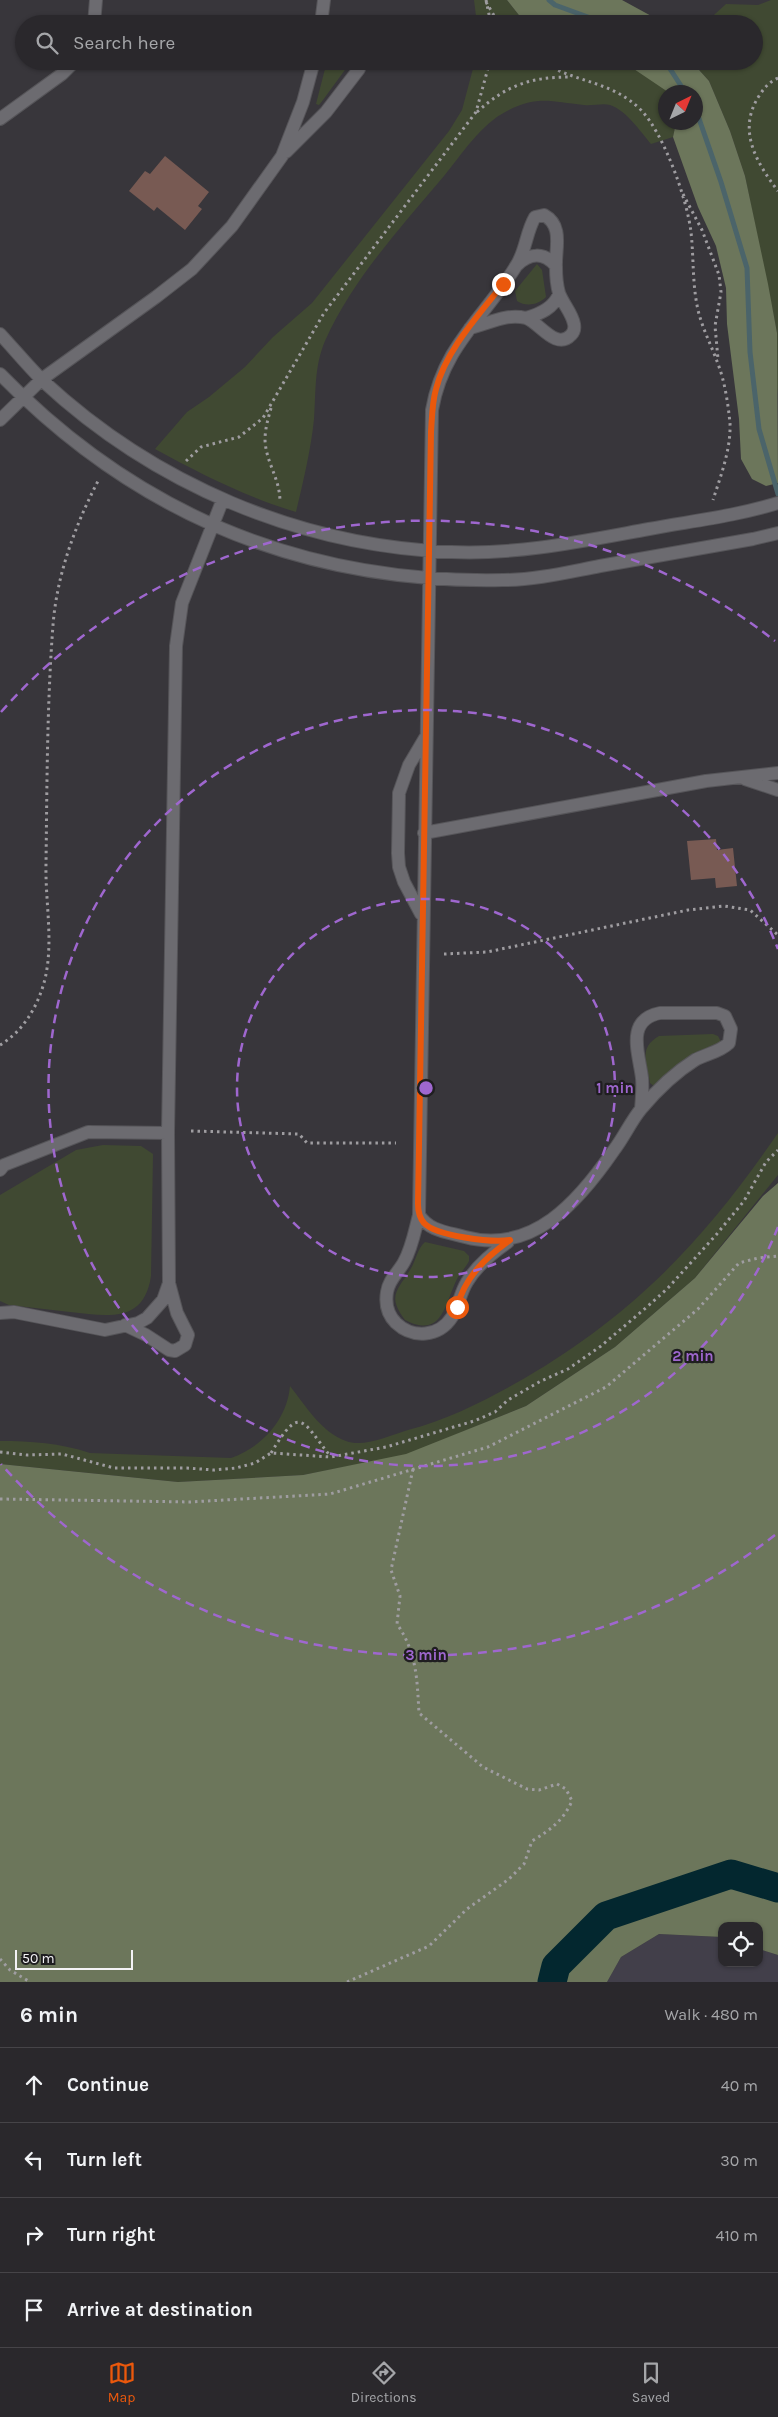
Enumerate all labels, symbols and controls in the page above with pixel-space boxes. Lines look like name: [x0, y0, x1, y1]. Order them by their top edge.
search box: [15, 15, 763, 70]
icon: search: [33, 29, 61, 57]
text: Search here: [73, 32, 175, 54]
north arrow: [658, 85, 703, 130]
route end: [492, 273, 515, 296]
centre of rings: [417, 1079, 435, 1097]
text: 1 min: [596, 1079, 634, 1097]
route start: [446, 1296, 469, 1319]
text: 2 min: [672, 1347, 714, 1365]
text: 3 min: [405, 1646, 447, 1664]
map controls: [718, 1922, 763, 1967]
button: locate: [718, 1922, 763, 1967]
scale bar: [15, 1947, 132, 1970]
text: 50 m: [22, 1950, 55, 1967]
text: 6 min: [20, 2003, 78, 2027]
text: Walk · 480 m: [664, 2005, 758, 2024]
icon: ahead: [20, 2071, 48, 2099]
text: Continue: [67, 2074, 149, 2096]
text: 40 m: [721, 2076, 758, 2095]
icon: left: [20, 2146, 48, 2174]
text: Turn left: [67, 2149, 142, 2171]
text: 30 m: [720, 2151, 758, 2170]
icon: right: [20, 2221, 48, 2249]
text: Turn right: [67, 2224, 156, 2246]
text: 410 m: [716, 2226, 758, 2245]
icon: arrive: [20, 2296, 48, 2324]
text: Arrive at destination: [67, 2299, 253, 2321]
tab: Map: [108, 2359, 136, 2406]
tab: Directions: [351, 2359, 417, 2406]
tab: Saved: [632, 2359, 670, 2406]

